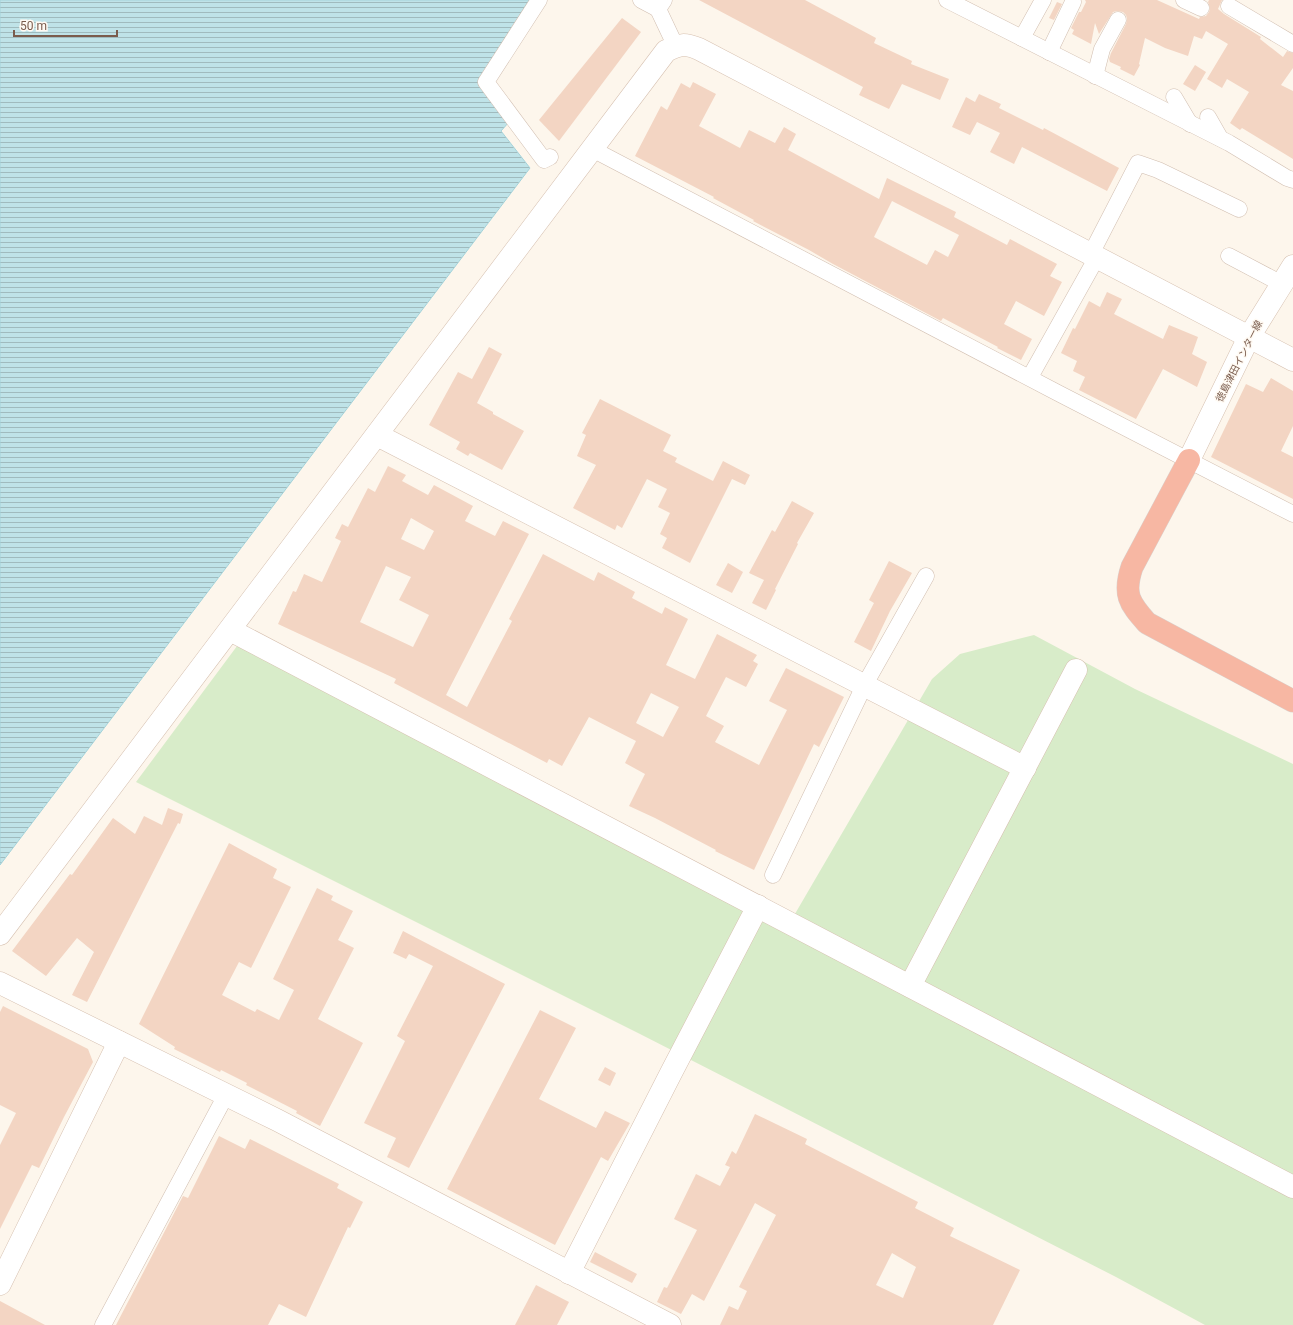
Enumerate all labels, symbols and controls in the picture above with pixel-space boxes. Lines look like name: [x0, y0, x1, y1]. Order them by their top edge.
scale bar: [14, 12, 117, 38]
text: 50 m: [20, 19, 47, 33]
street label: 徳島津田インター線: [1214, 318, 1264, 404]

